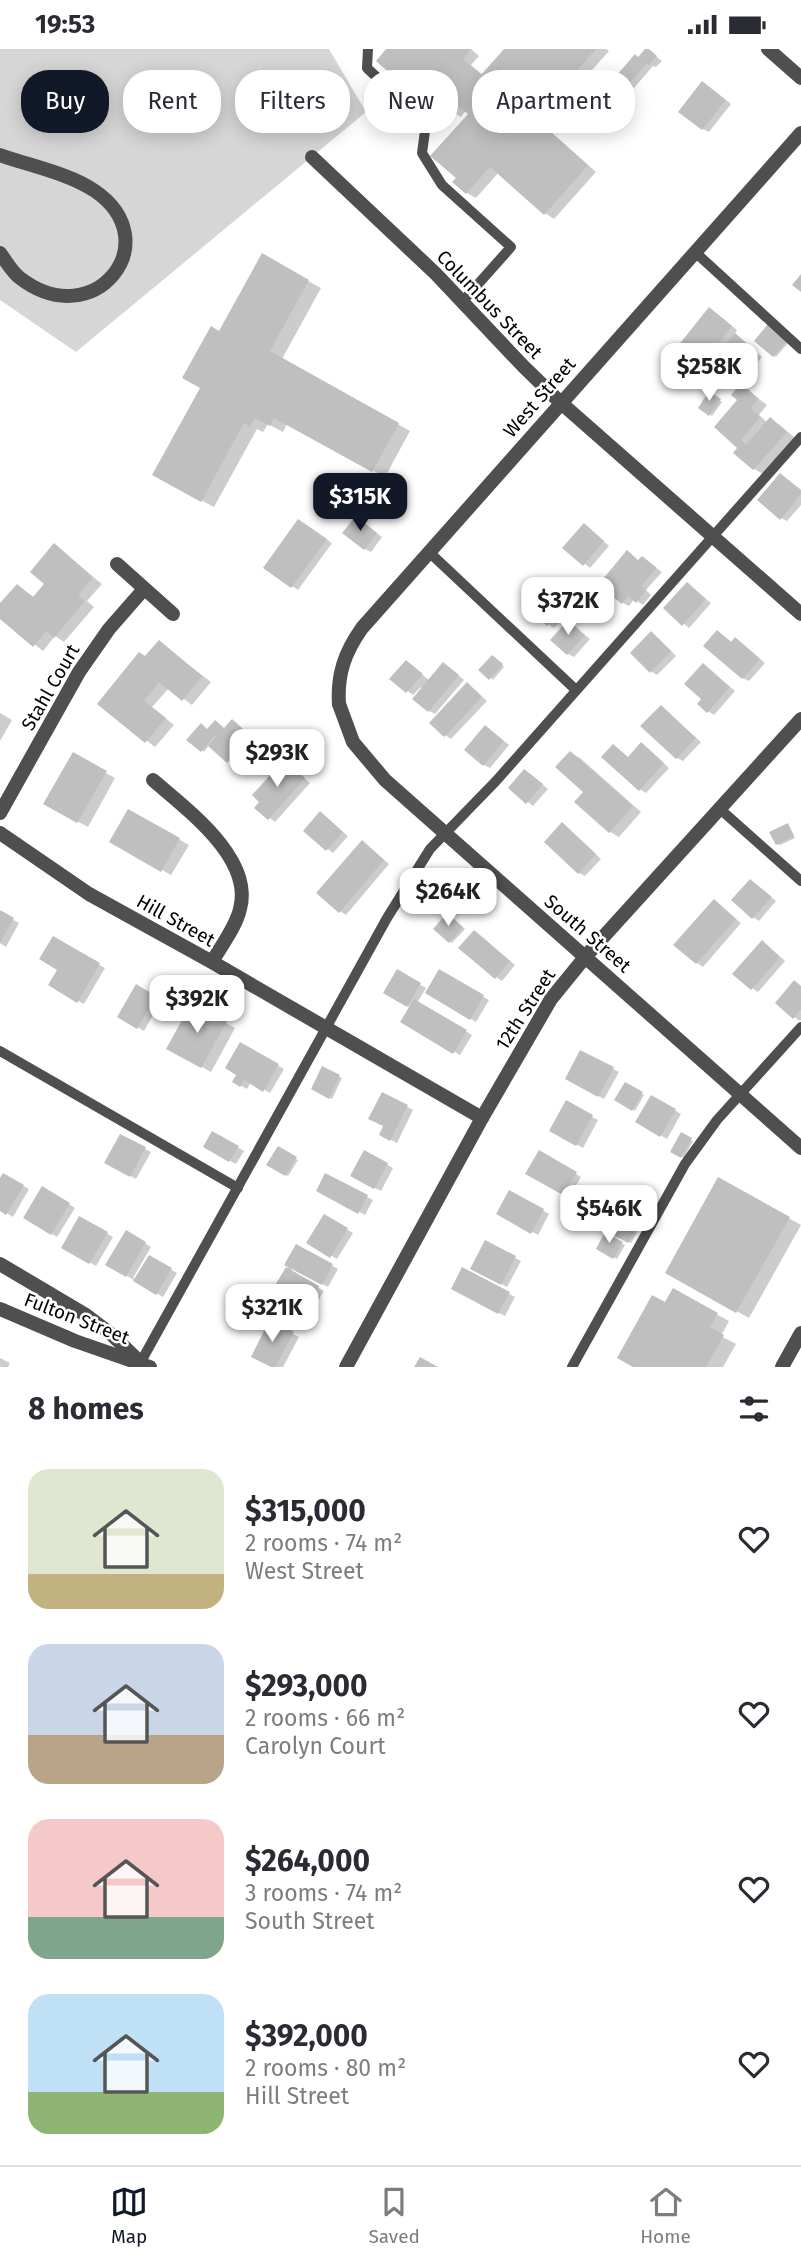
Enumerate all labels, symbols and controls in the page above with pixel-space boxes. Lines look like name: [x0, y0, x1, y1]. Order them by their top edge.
text: 19:53: [35, 9, 95, 40]
chip: Buy: [21, 70, 109, 133]
chip: Rent: [123, 70, 221, 133]
chip: Filters: [235, 70, 350, 133]
chip: New: [364, 70, 458, 133]
chip: Apartment: [472, 70, 635, 133]
street label: Columbus Street: [432, 245, 547, 364]
pin: $258K: [660, 343, 758, 403]
text: $258K: [677, 352, 741, 380]
street label: West Street: [498, 353, 580, 442]
pin: $315K: [311, 473, 409, 533]
text: $315K: [329, 482, 391, 510]
pin: $372K: [519, 577, 617, 637]
text: $372K: [537, 586, 599, 614]
street label: Stahl Court: [17, 640, 84, 734]
pin: $293K: [228, 729, 326, 789]
text: $293K: [246, 738, 309, 766]
pin: $264K: [399, 869, 497, 928]
text: $264K: [416, 877, 480, 905]
street label: Hill Street: [133, 890, 219, 951]
street label: South Street: [540, 890, 636, 977]
street label: 12th Street: [491, 964, 560, 1054]
pin: $392K: [148, 975, 246, 1035]
text: $392K: [165, 984, 229, 1012]
pin: $546K: [560, 1185, 658, 1245]
text: $546K: [576, 1194, 642, 1222]
pin: $321K: [223, 1285, 321, 1344]
street label: Fulton Street: [21, 1288, 133, 1349]
text: $321K: [242, 1293, 302, 1321]
icon: filters: [735, 1390, 773, 1428]
text: 8 homes: [28, 1391, 144, 1427]
text: $315,000: [245, 1493, 366, 1529]
icon: home: [84, 1497, 168, 1581]
icon: heart: [735, 1520, 773, 1558]
text: 2 rooms · 74 m²: [245, 1529, 402, 1557]
text: West Street: [245, 1557, 364, 1585]
text: $293,000: [245, 1668, 368, 1704]
icon: home: [84, 1672, 168, 1756]
icon: heart: [735, 1695, 773, 1733]
text: 2 rooms · 66 m²: [245, 1704, 405, 1732]
text: Carolyn Court: [245, 1732, 386, 1760]
text: $264,000: [245, 1843, 370, 1879]
icon: home: [84, 1847, 168, 1931]
icon: heart: [735, 1870, 773, 1908]
text: 3 rooms · 74 m²: [245, 1879, 402, 1907]
text: South Street: [245, 1907, 375, 1935]
text: $392,000: [245, 2018, 368, 2054]
icon: home: [84, 2022, 168, 2106]
icon: heart: [735, 2045, 773, 2083]
text: 2 rooms · 80 m²: [245, 2054, 406, 2082]
text: Hill Street: [245, 2082, 349, 2110]
tab: Map: [110, 2183, 148, 2248]
tab: Saved: [368, 2183, 420, 2248]
tab: Home: [640, 2183, 691, 2248]

